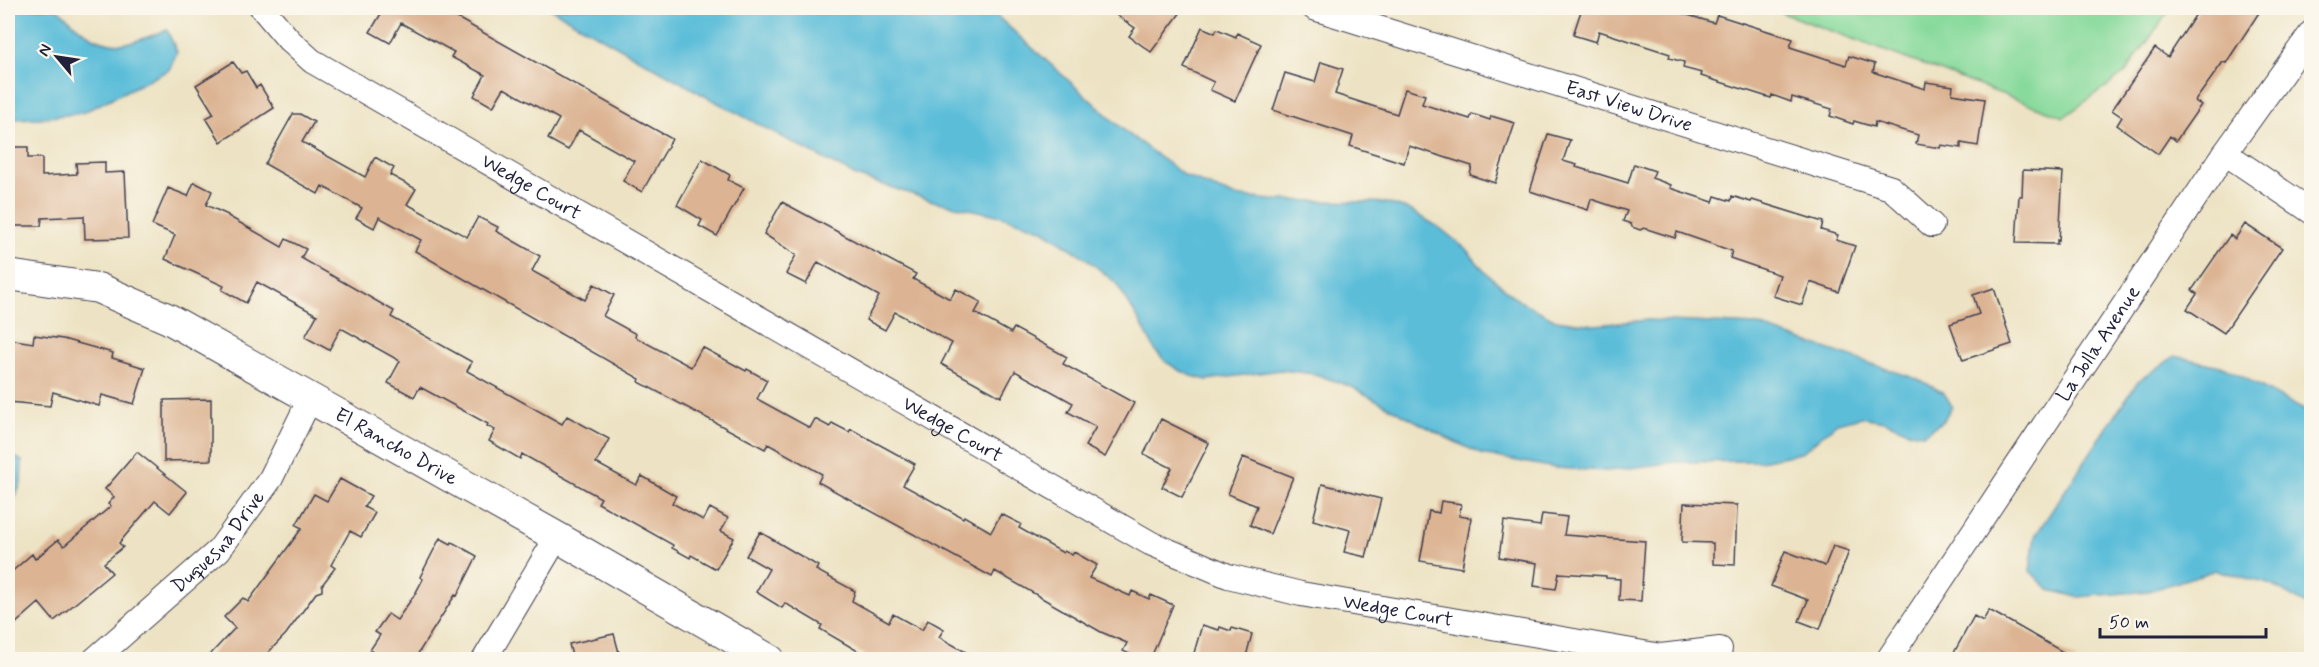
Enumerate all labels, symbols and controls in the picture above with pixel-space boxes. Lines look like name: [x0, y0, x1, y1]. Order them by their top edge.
north arrow: [27, 27, 87, 87]
text: N: [33, 41, 57, 60]
street label: East View Drive: [1562, 74, 1696, 139]
street label: Wedge Court: [476, 148, 586, 227]
street label: La Jolla Avenue: [2050, 280, 2147, 407]
street label: Wedge Court: [898, 390, 1008, 469]
street label: El Rancho Drive: [330, 401, 462, 492]
street label: Duquesna Drive: [166, 485, 271, 599]
street label: Wedge Court: [1341, 588, 1455, 633]
scale bar: [2100, 601, 2266, 639]
text: 50 m: [2109, 611, 2149, 635]

